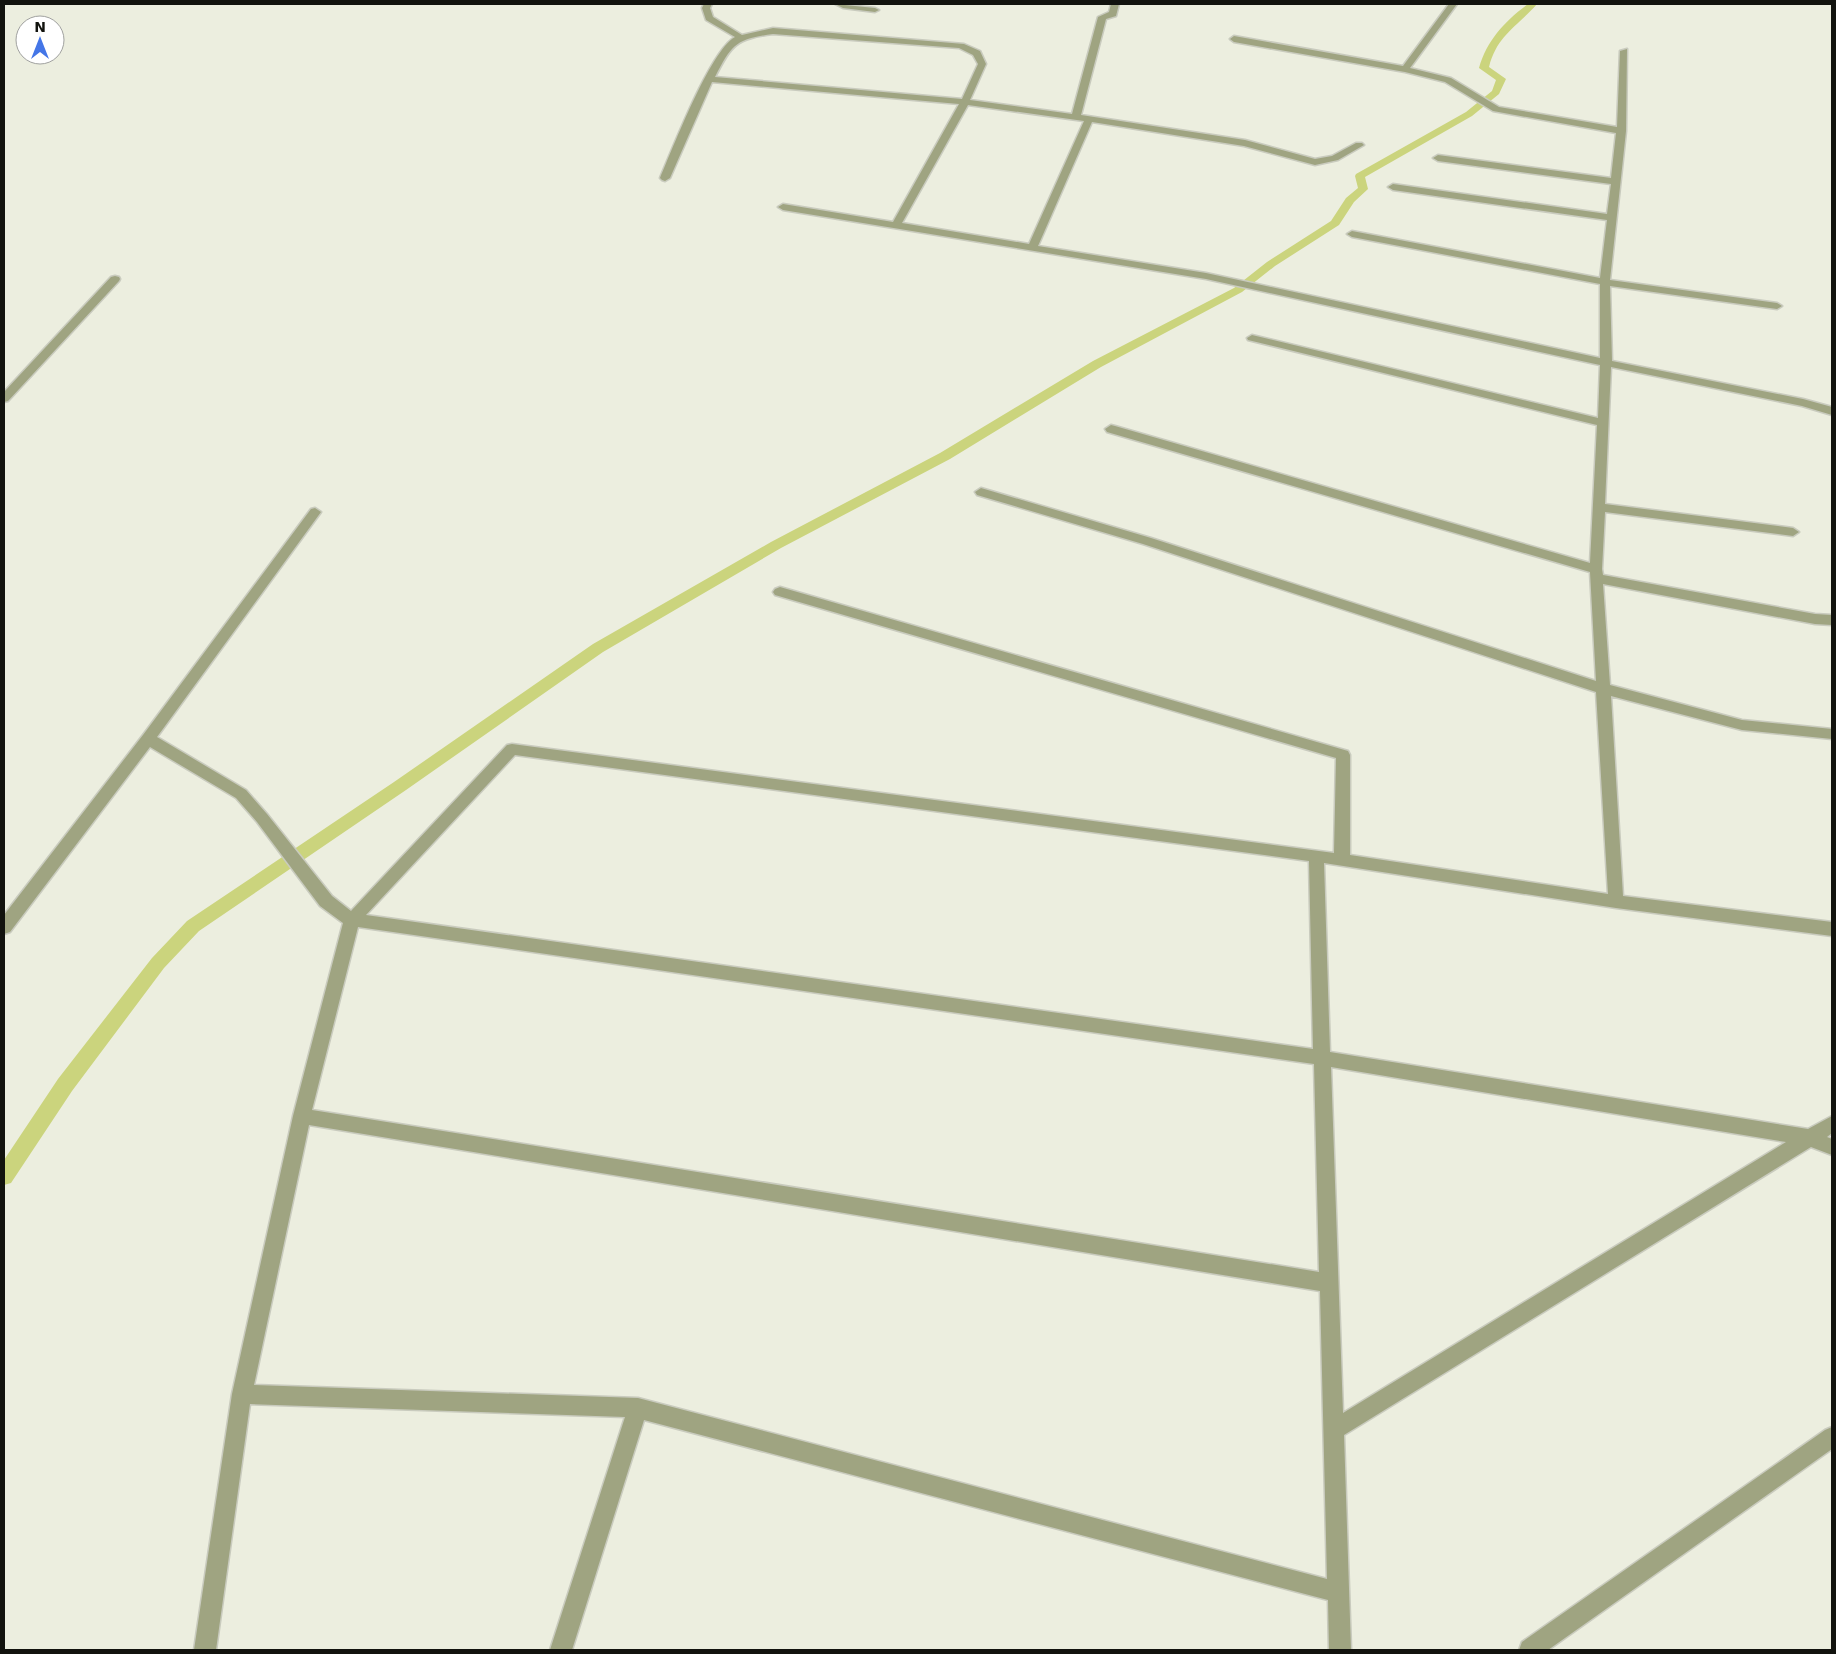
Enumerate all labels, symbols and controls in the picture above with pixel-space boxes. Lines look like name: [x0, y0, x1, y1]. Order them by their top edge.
north arrow: [15, 15, 65, 65]
text: N: [34, 19, 46, 35]

